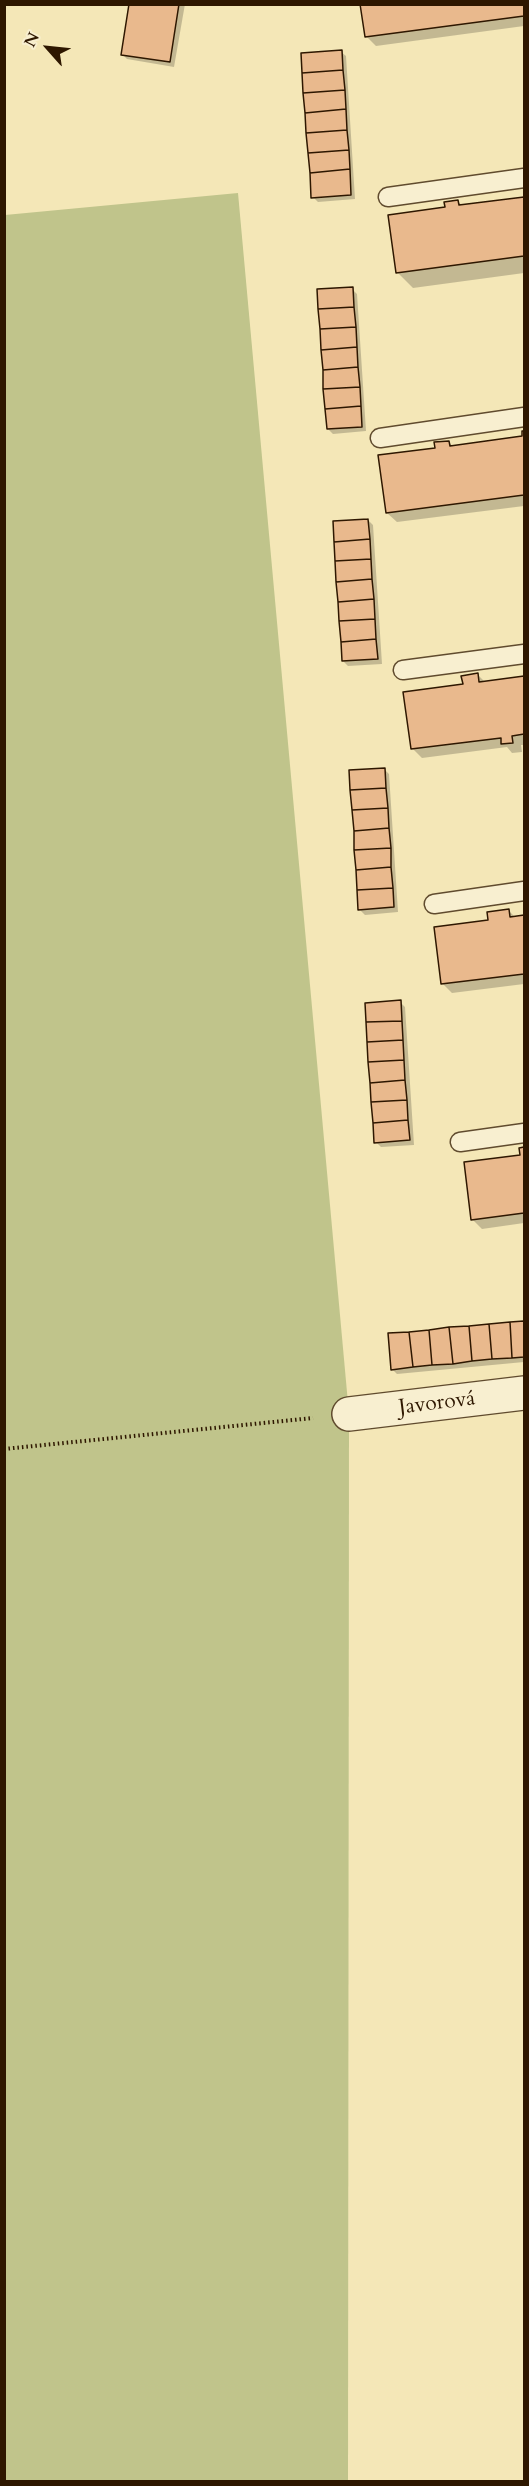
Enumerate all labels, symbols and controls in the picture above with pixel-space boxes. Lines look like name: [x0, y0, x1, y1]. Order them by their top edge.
north arrow: [18, 18, 78, 78]
text: N: [19, 29, 45, 51]
street label: Javorová: [397, 1387, 477, 1421]

